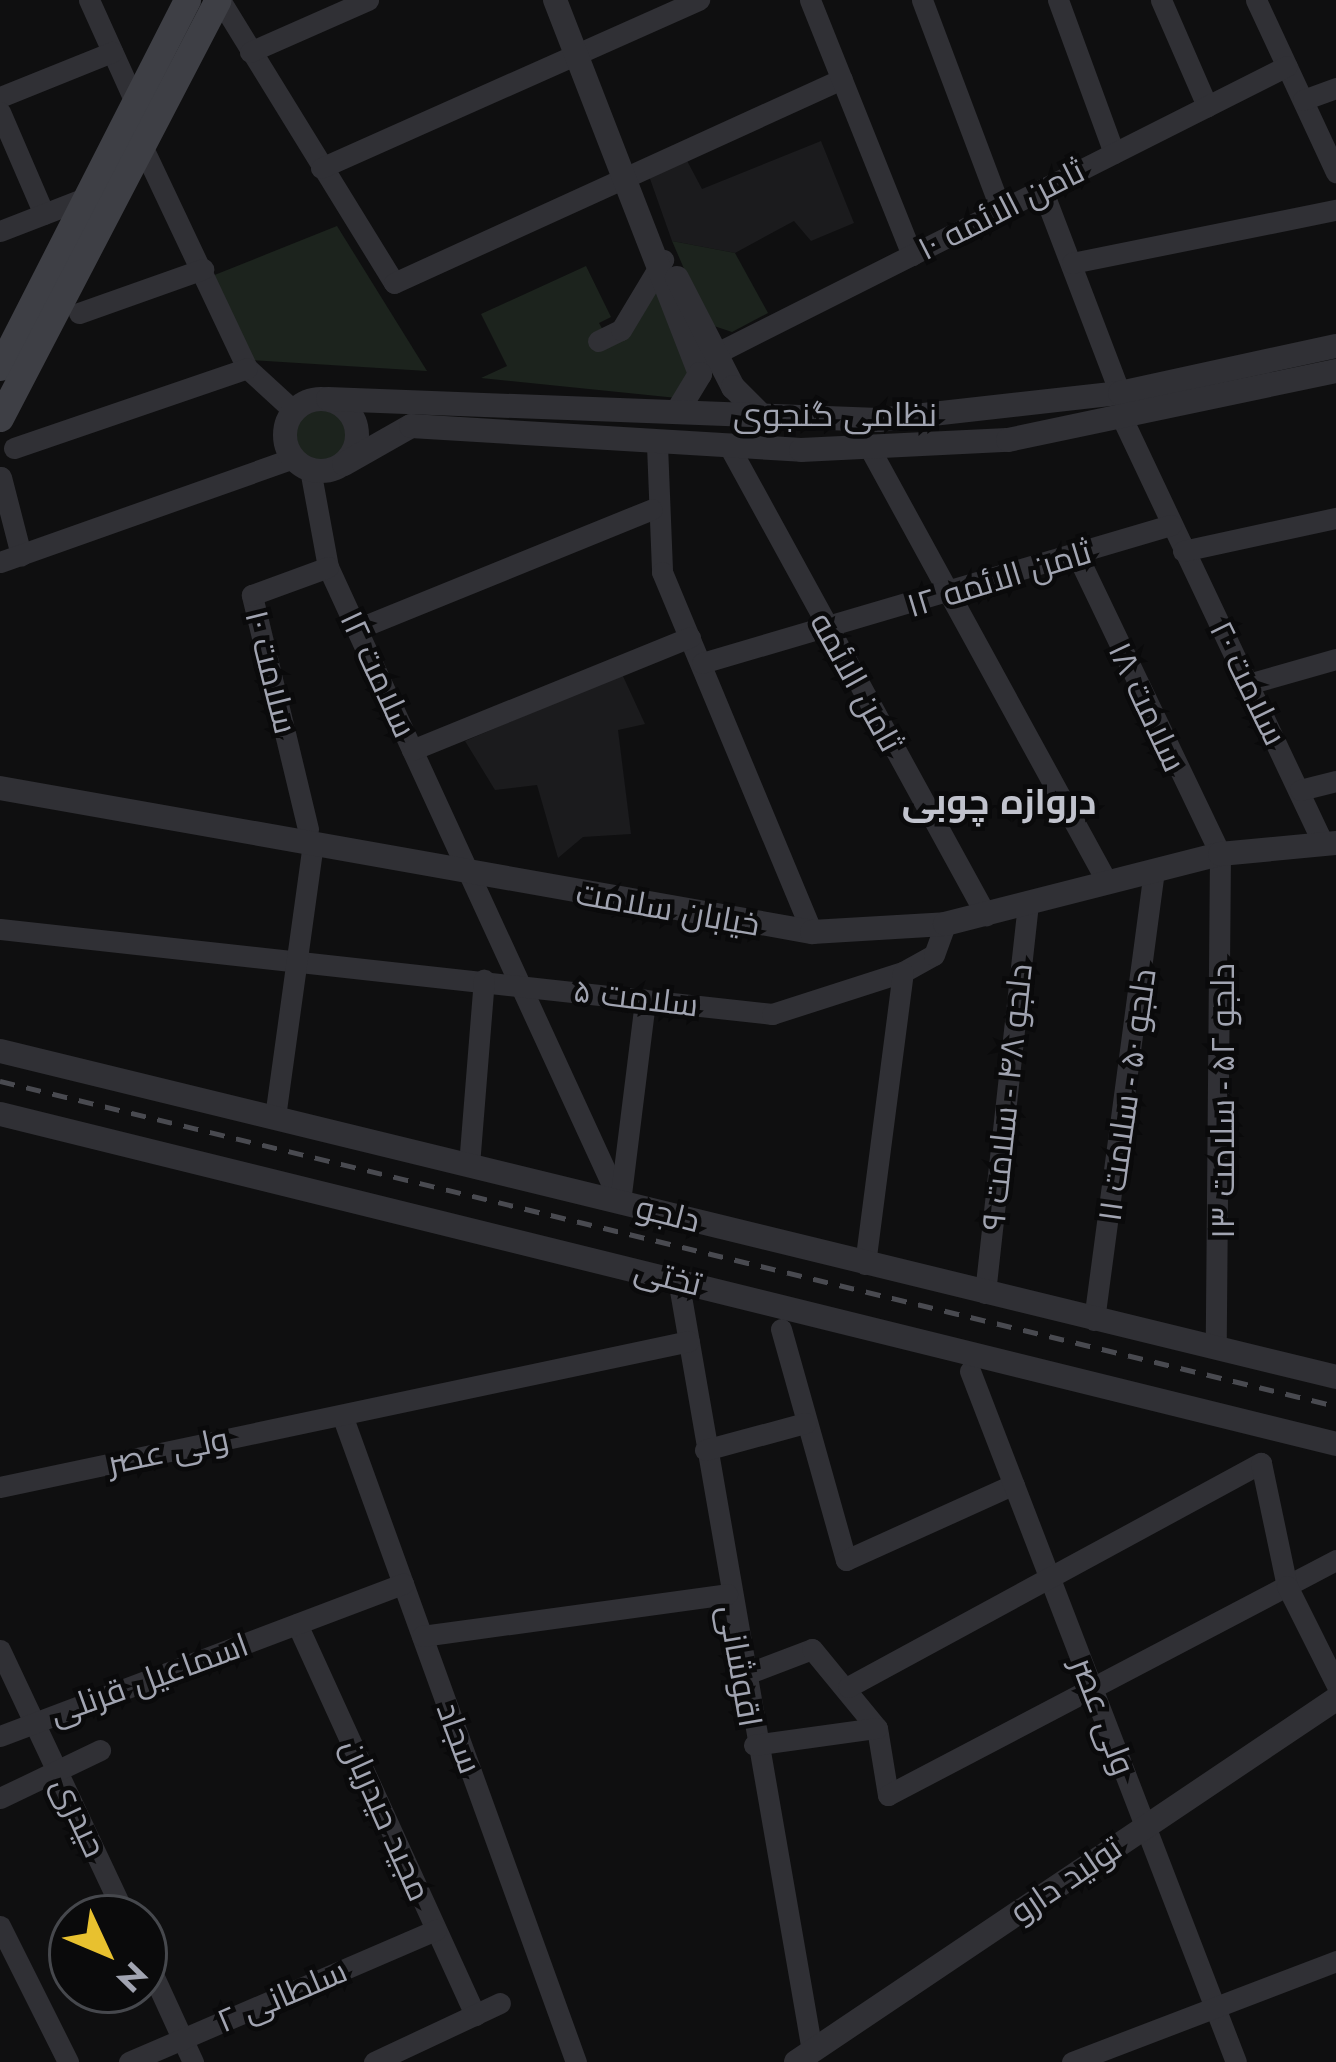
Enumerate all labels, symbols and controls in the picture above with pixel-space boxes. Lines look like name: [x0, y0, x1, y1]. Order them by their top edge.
street label: ثامن الائمه ۱۰: [911, 151, 1091, 269]
street label: نظامی گنجوی: [733, 395, 937, 435]
street label: ثامن الائمه ۱۲: [902, 532, 1096, 626]
street label: سلامت ۱۲: [332, 604, 424, 744]
street label: ثامن الائمه: [802, 605, 910, 759]
street label: سلامت ۱۰: [237, 606, 305, 738]
street label: سلامت ۲۰: [1201, 614, 1295, 752]
street label: سلامت ۱۸: [1100, 636, 1194, 778]
district label: دروازه چوبی: [902, 780, 1096, 824]
street label: خیابان سلامت: [573, 873, 763, 945]
street label: دلجو ۴۸ - سلامت ۹: [973, 962, 1041, 1232]
street label: دلجو ۵۲ - سلامت ۱۳: [1203, 963, 1243, 1239]
street label: دلجو ۵۰ - سلامت ۱۱: [1090, 966, 1164, 1224]
street label: سلامت ۵: [571, 971, 701, 1025]
street label: دلجو: [632, 1187, 704, 1241]
street label: تختی: [630, 1250, 706, 1304]
street label: ولی عصر: [104, 1419, 232, 1483]
street label: اقوشانی: [710, 1602, 770, 1730]
street label: اسماعیل قرنلی: [44, 1625, 254, 1733]
street label: ولی عصر: [1063, 1652, 1143, 1780]
street label: سجاد: [428, 1697, 490, 1779]
street label: مجید حیدریان: [333, 1733, 439, 1907]
street label: حیدری: [43, 1771, 115, 1863]
street label: تولید دارو: [1003, 1828, 1129, 1932]
north arrow: [48, 1894, 168, 2014]
street label: ۲ سلطانی: [211, 1951, 353, 2041]
text: N: [106, 1952, 158, 2003]

